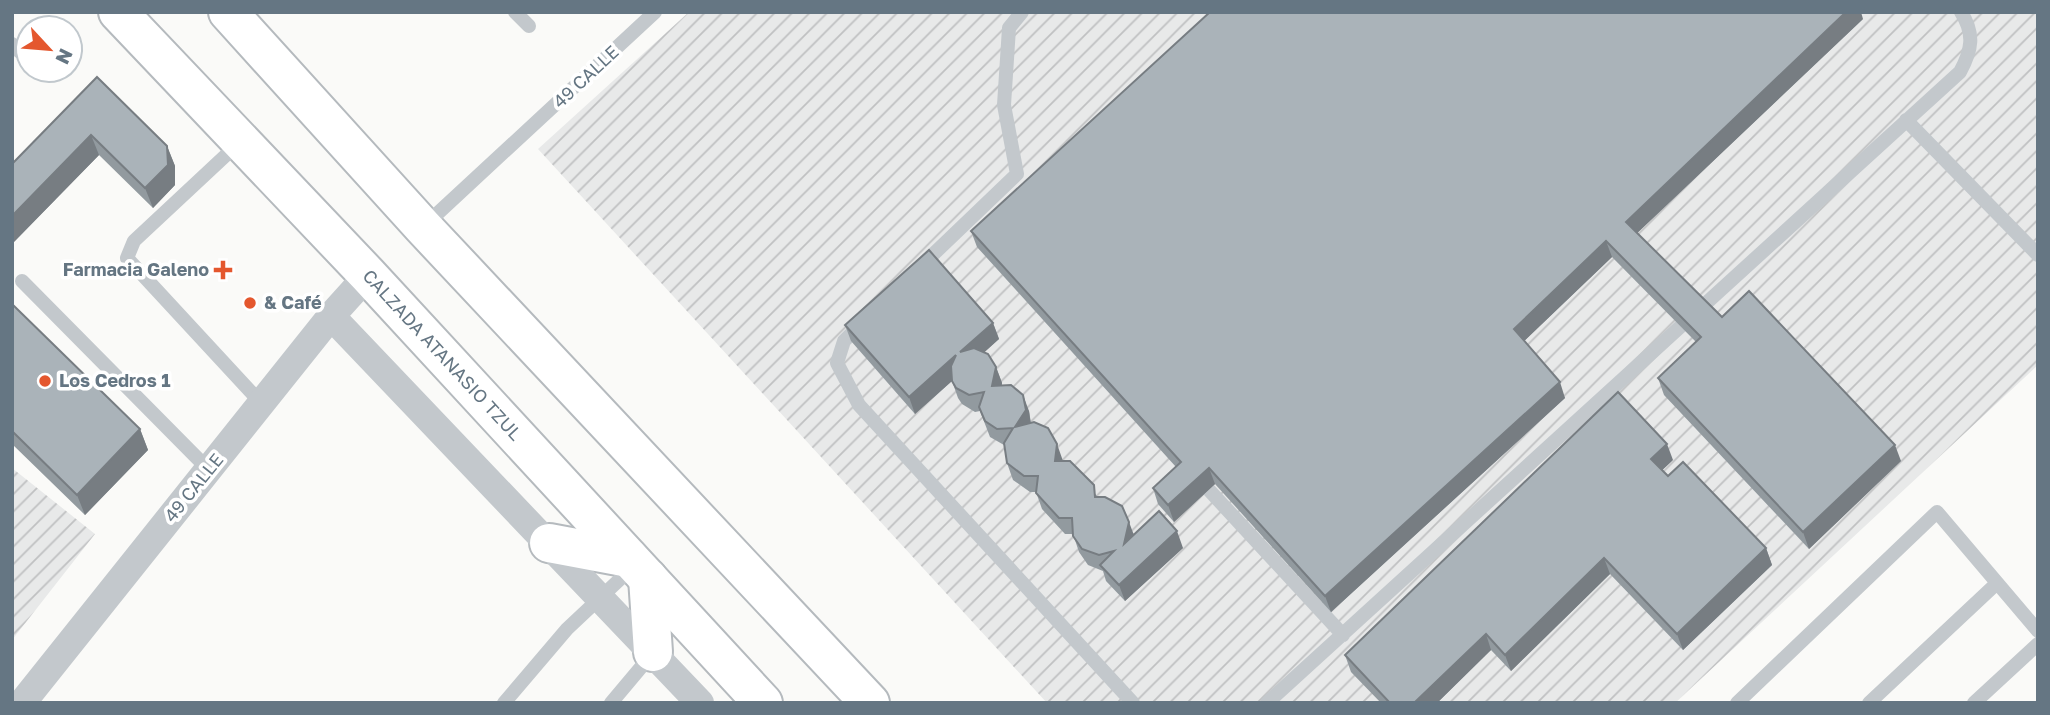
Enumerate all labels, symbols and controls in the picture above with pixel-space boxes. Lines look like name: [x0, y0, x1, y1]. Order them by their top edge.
north arrow: [14, 14, 84, 84]
street label: 49 CALLE: [548, 40, 623, 112]
text: N: [51, 45, 78, 68]
place label: Farmacia Galeno: [63, 258, 209, 280]
marker: Farmacia Galeno: [215, 262, 231, 278]
street label: CALZADA ATANASIO TZUL: [358, 265, 527, 445]
place label: & Café: [264, 291, 322, 313]
marker: & Café: [242, 295, 258, 311]
place label: Los Cedros 1: [59, 369, 171, 391]
marker: Los Cedros 1: [37, 373, 53, 389]
street label: 49 CALLE: [159, 449, 228, 526]

